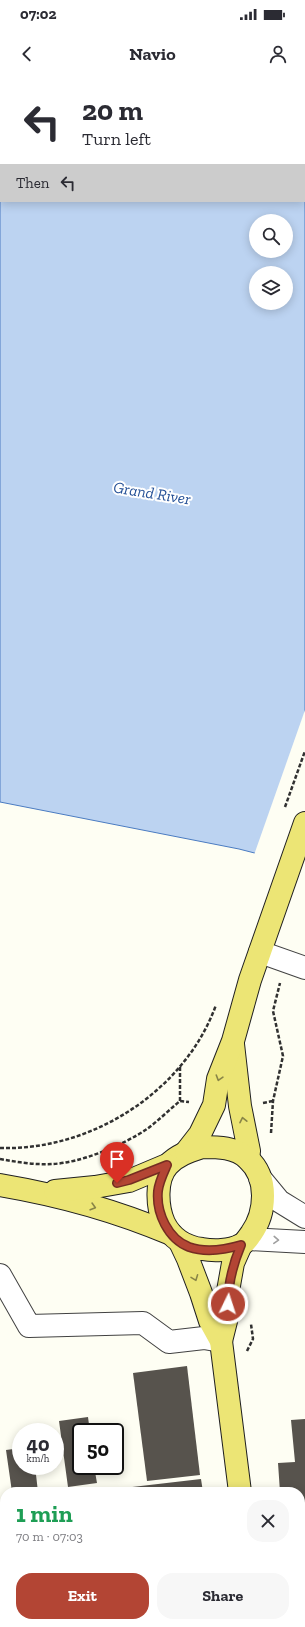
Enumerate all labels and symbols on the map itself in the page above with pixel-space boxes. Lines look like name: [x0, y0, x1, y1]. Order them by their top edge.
water label: Grand River: [112, 478, 192, 509]
one-way arrow: [215, 1074, 224, 1081]
one-way arrow: [239, 1117, 248, 1124]
pin: [100, 1142, 134, 1183]
one-way arrow: [89, 1202, 96, 1210]
one-way arrow: [273, 1236, 279, 1245]
one-way arrow: [191, 1274, 199, 1281]
position arrow: [207, 1283, 249, 1325]
speed limit sign: 50: [72, 1423, 124, 1475]

